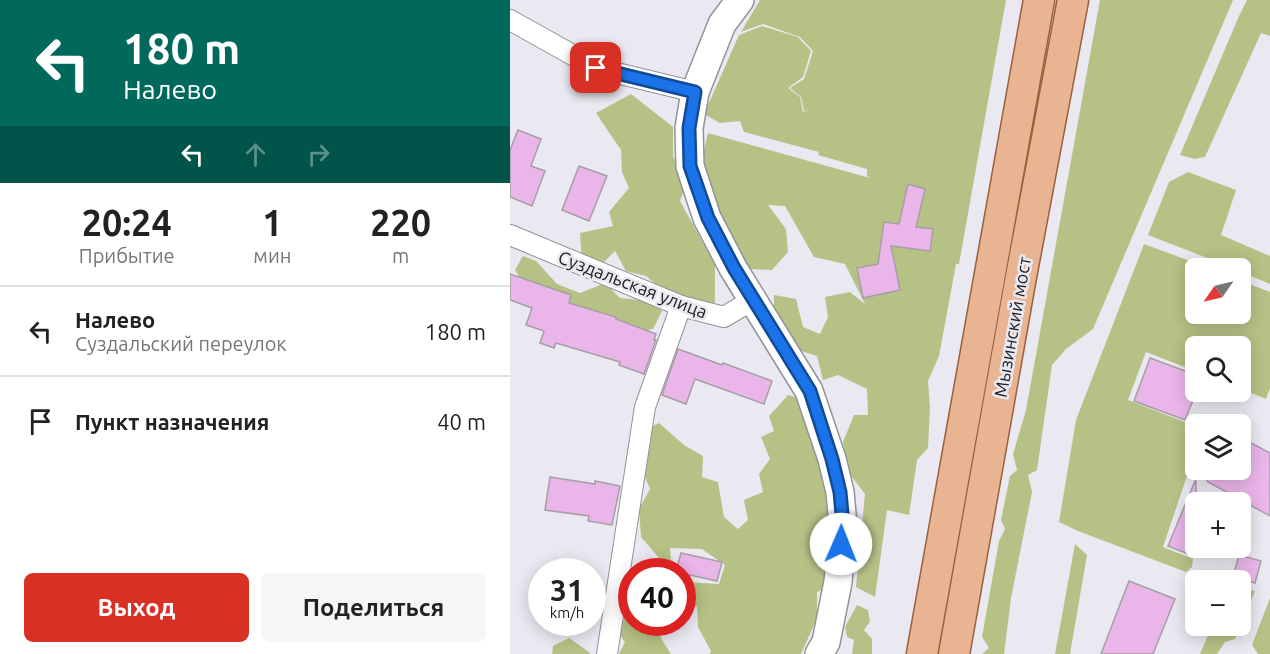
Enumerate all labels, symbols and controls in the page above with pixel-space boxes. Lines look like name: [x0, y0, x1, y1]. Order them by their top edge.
icon: left: [24, 24, 102, 102]
text: 180 m: [123, 25, 240, 72]
pin: [570, 42, 621, 93]
icon: arrive: [579, 51, 612, 84]
text: Налево: [123, 74, 217, 104]
icon: left: [176, 138, 209, 171]
icon: ahead: [239, 138, 272, 171]
icon: right: [302, 138, 335, 171]
text: 20:24: [82, 202, 172, 243]
text: 1: [262, 202, 283, 243]
text: 220: [370, 202, 431, 243]
text: Прибытие: [79, 244, 175, 267]
text: мин: [253, 244, 291, 267]
text: m: [392, 244, 409, 267]
street label: Суздальская улица: [556, 246, 710, 322]
street label: Мызинский мост: [990, 255, 1034, 399]
north arrow: [1185, 258, 1251, 324]
map controls: [1185, 258, 1251, 636]
text: Налево: [75, 307, 155, 332]
icon: left: [24, 315, 57, 348]
text: 180 m: [425, 319, 486, 344]
text: Суздальский переулок: [75, 332, 287, 355]
button: search: [1185, 336, 1251, 402]
icon: arrive: [24, 405, 57, 438]
text: Пункт назначения: [75, 409, 269, 434]
text: 40 m: [437, 409, 486, 434]
button: layers: [1185, 414, 1251, 480]
button: +: [1185, 492, 1251, 558]
position arrow: [809, 512, 873, 576]
speed limit sign: 40: [618, 558, 696, 636]
button: −: [1185, 570, 1251, 636]
button: Выход: [24, 573, 249, 642]
button: Поделиться: [261, 573, 486, 642]
text: 31: [550, 573, 584, 607]
text: km/h: [550, 604, 584, 621]

